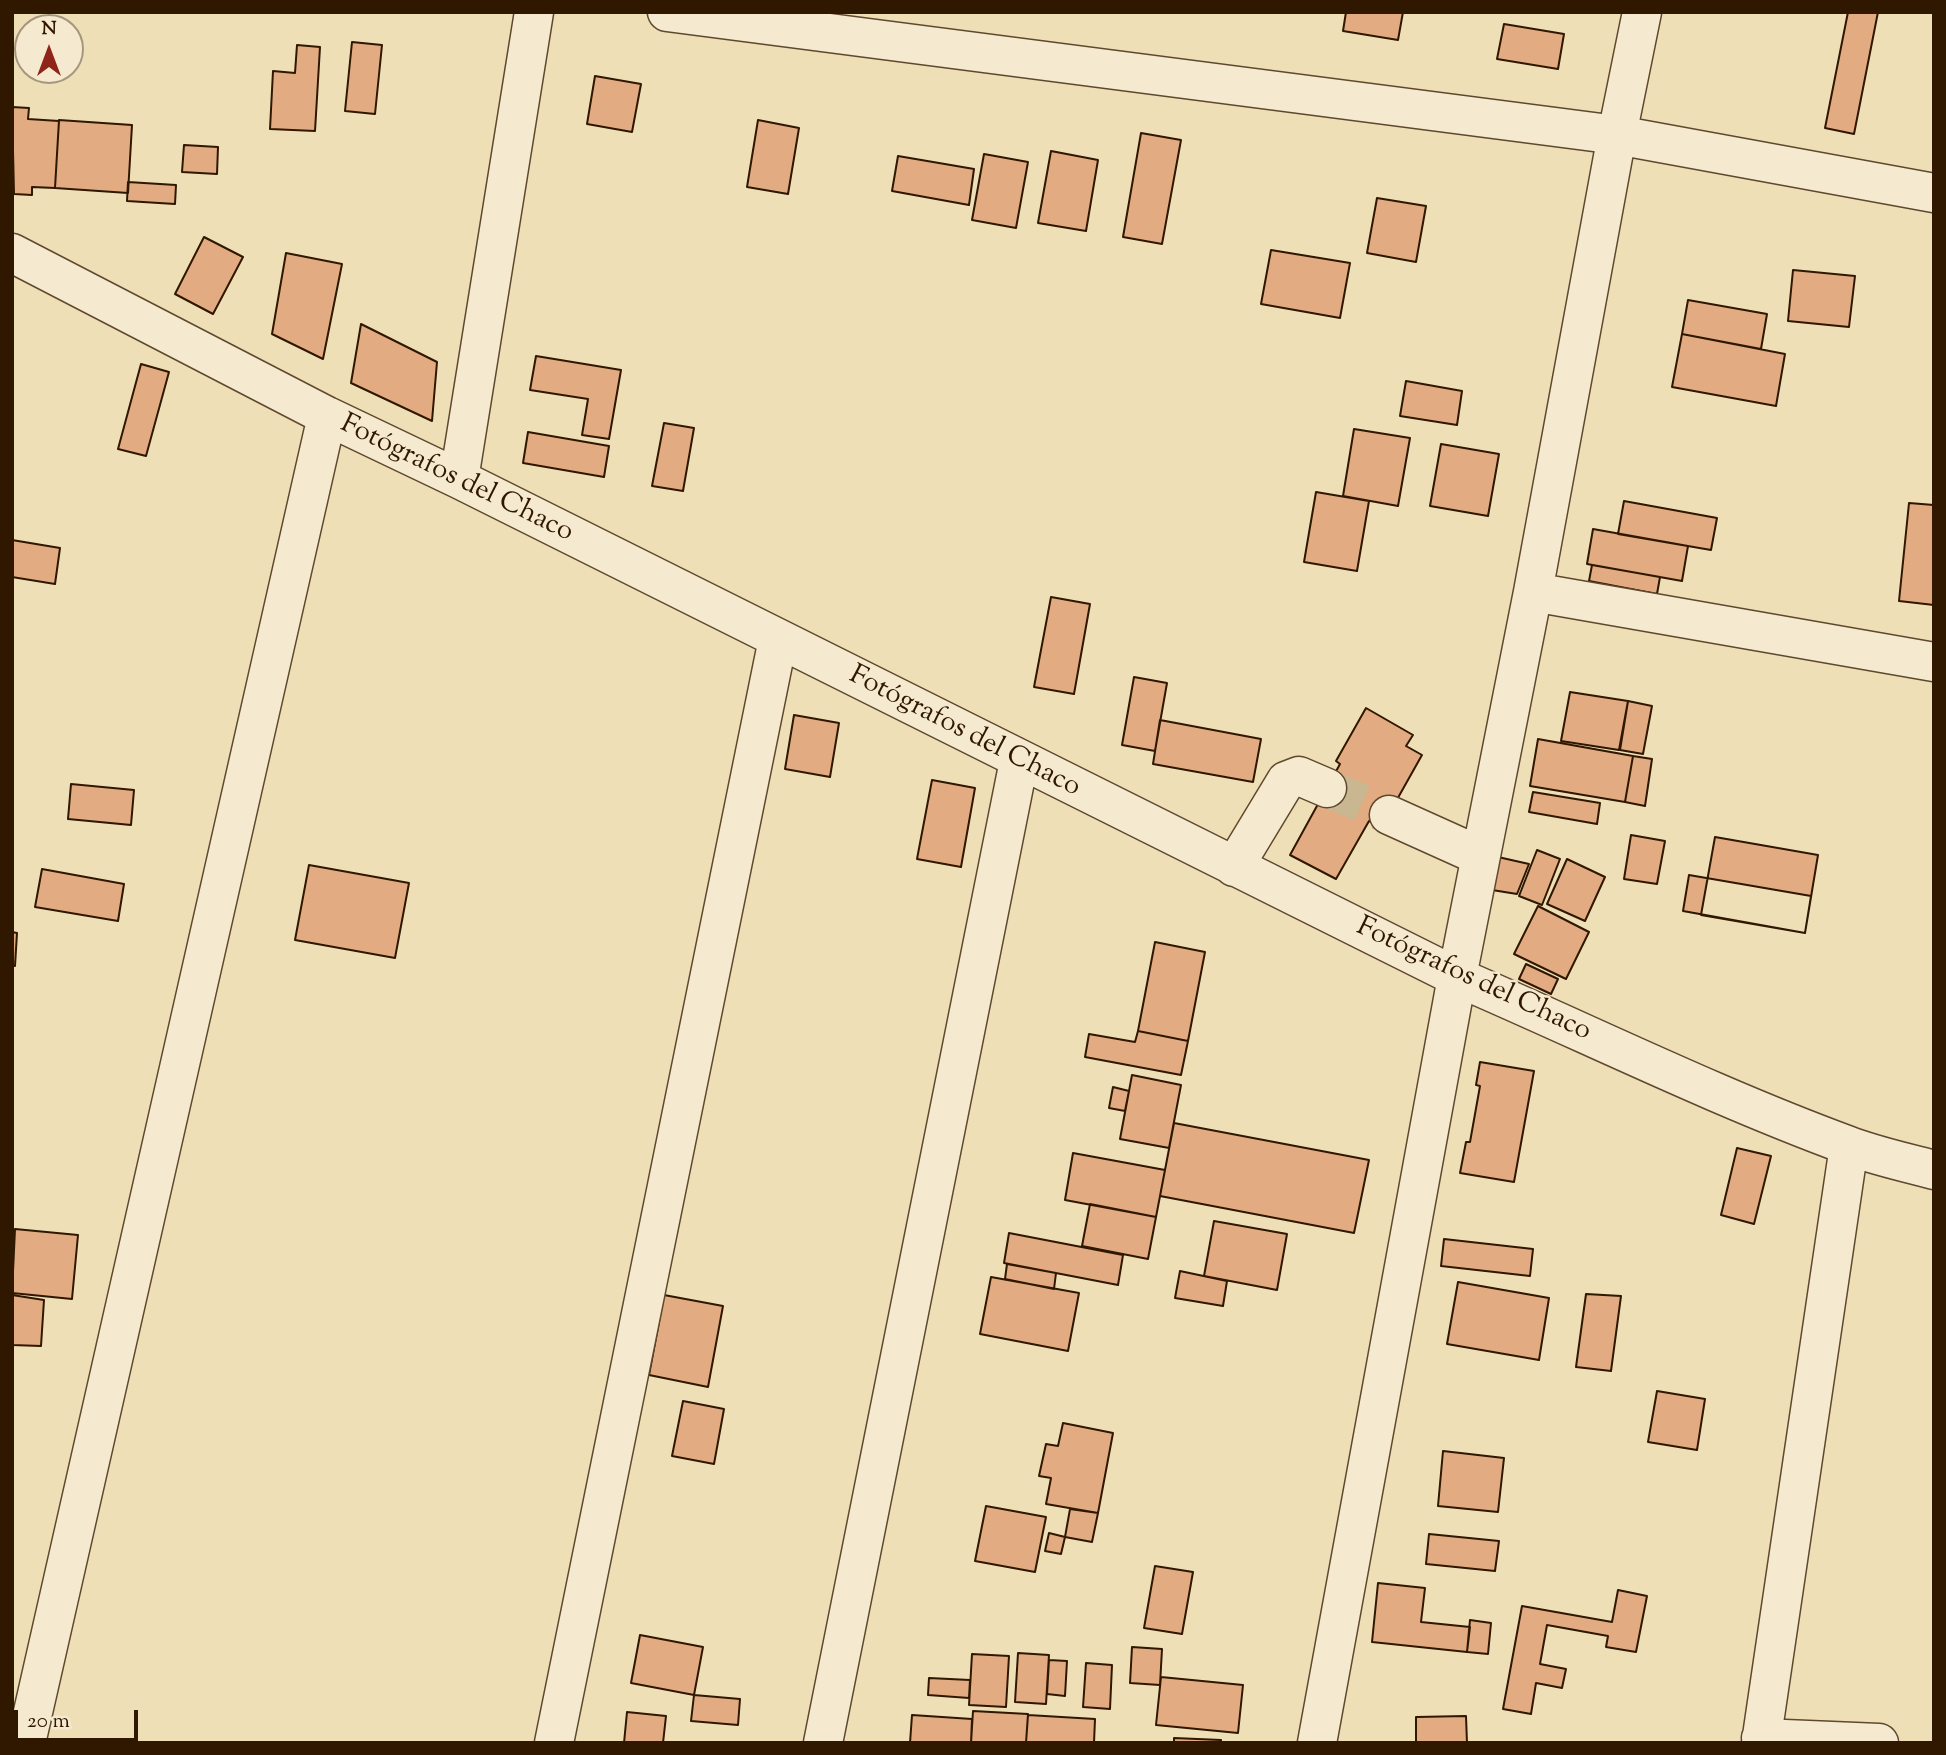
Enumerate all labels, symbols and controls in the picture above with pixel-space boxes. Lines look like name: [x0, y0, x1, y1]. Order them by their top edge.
north arrow: [14, 14, 84, 84]
text: N: [41, 16, 57, 43]
street label: Fotógrafos del Chaco: [334, 409, 578, 551]
street label: Fotógrafos del Chaco: [843, 660, 1085, 806]
street label: Fotógrafos del Chaco: [1350, 912, 1596, 1050]
scale bar: [18, 1696, 142, 1740]
text: 20 m: [27, 1707, 70, 1737]

